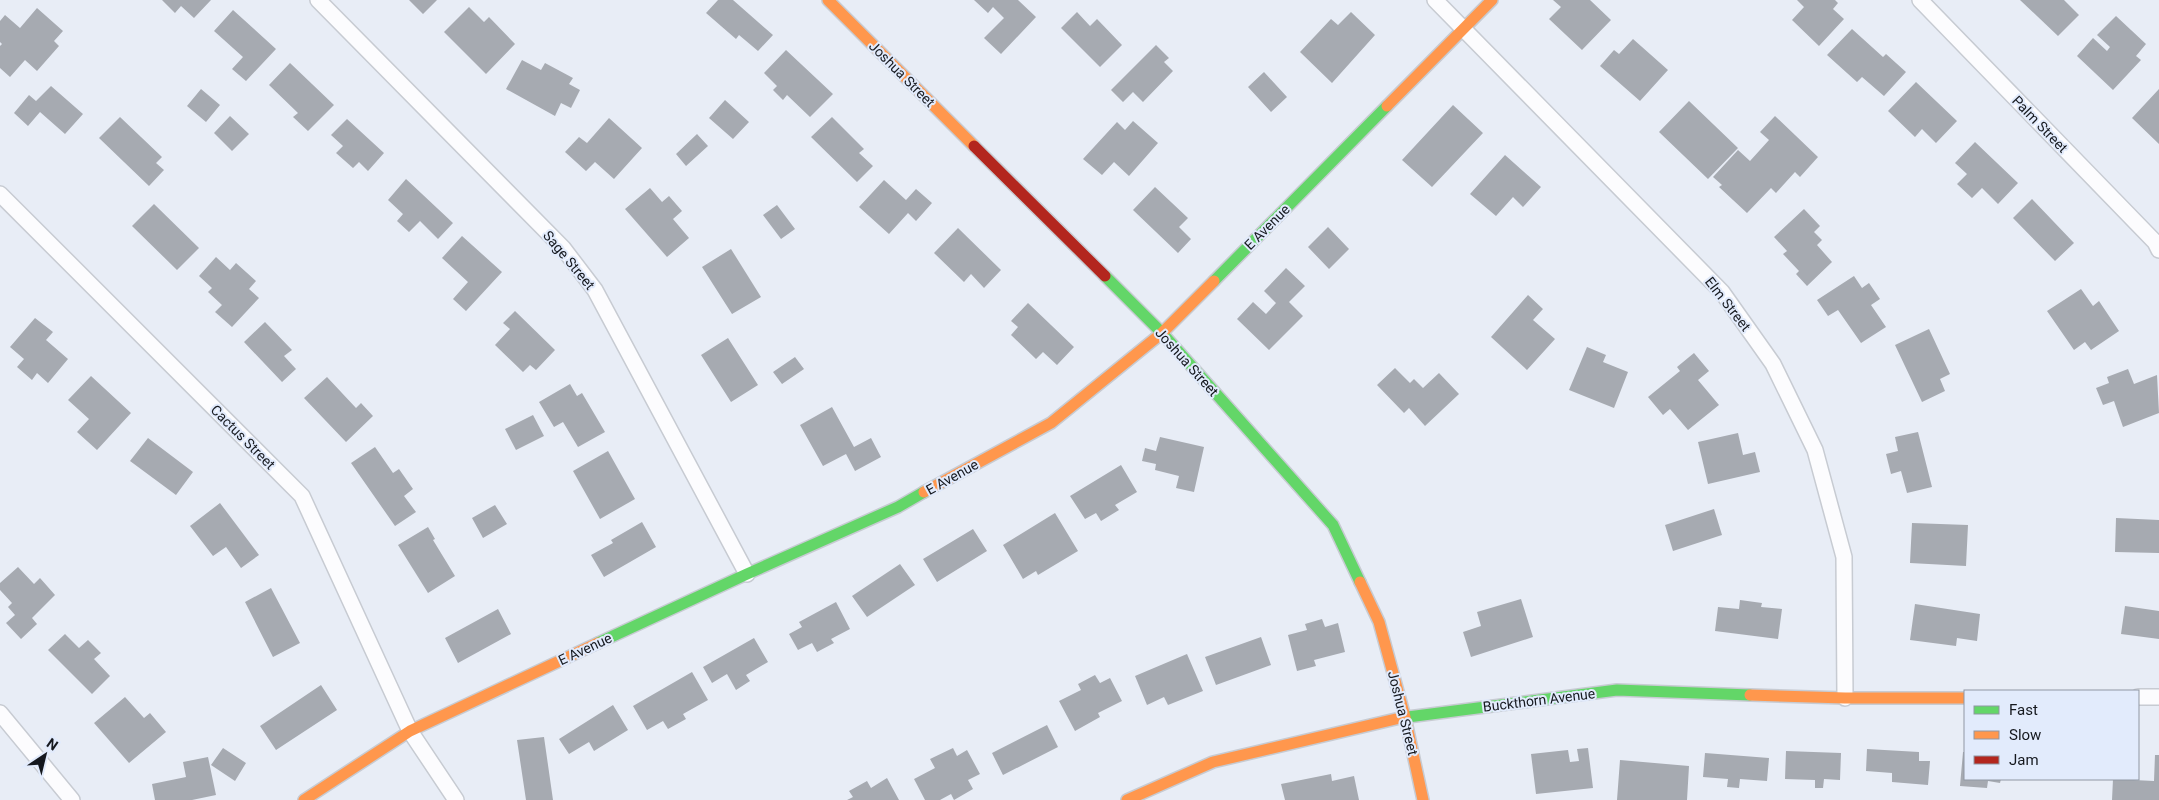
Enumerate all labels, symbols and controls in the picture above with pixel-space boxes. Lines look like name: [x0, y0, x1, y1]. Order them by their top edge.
street label: Joshua Street: [866, 38, 938, 110]
street label: Palm Street: [2009, 92, 2071, 156]
street label: E Avenue: [1241, 201, 1293, 253]
street label: Sage Street: [540, 227, 598, 293]
street label: Elm Street: [1702, 274, 1754, 334]
street label: Joshua Street: [1152, 325, 1222, 400]
street label: Cactus Street: [208, 402, 279, 473]
street label: E Avenue: [923, 456, 981, 498]
street label: E Avenue: [556, 630, 614, 668]
street label: Joshua Street: [1385, 669, 1421, 757]
street label: Buckthorn Avenue: [1482, 685, 1596, 715]
legend: [1964, 690, 2139, 780]
text: Fast: [2009, 701, 2038, 719]
text: Slow: [2009, 726, 2041, 744]
north arrow: [20, 730, 70, 780]
text: N: [44, 735, 61, 754]
text: Jam: [2009, 751, 2039, 769]

